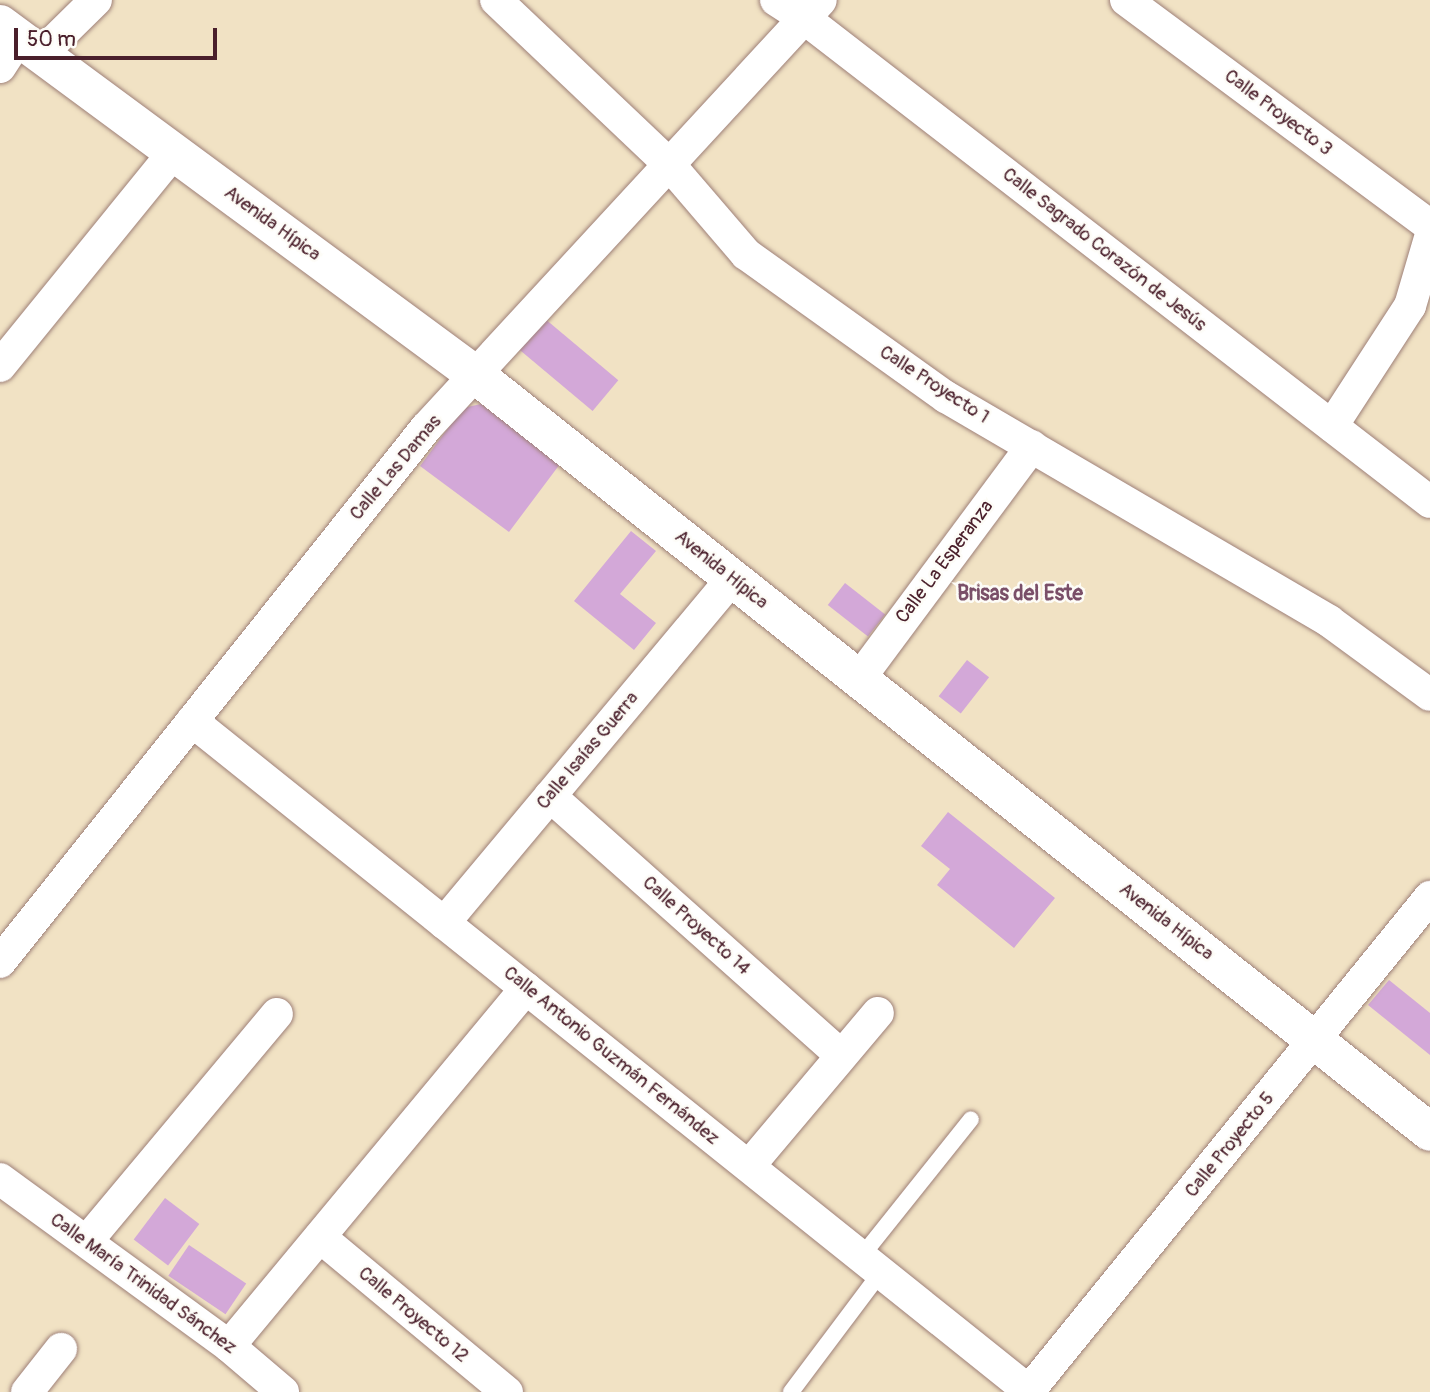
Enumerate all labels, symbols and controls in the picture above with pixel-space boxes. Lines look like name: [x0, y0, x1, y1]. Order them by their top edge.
scale bar: [18, 14, 220, 58]
text: 50 m: [27, 26, 76, 53]
street label: Calle Proyecto 3: [1219, 65, 1337, 161]
street label: Calle Sagrado Corazón de Jesús: [998, 163, 1210, 337]
street label: Avenida Hípica: [219, 181, 325, 267]
street label: Calle Proyecto 1: [875, 341, 993, 429]
street label: Calle Las Damas: [345, 411, 447, 525]
street label: Calle La Esperanza: [891, 496, 999, 628]
street label: Avenida Hípica: [670, 525, 772, 615]
district label: Brisas del Este: [957, 581, 1083, 607]
street label: Calle Isaías Guerra: [532, 688, 644, 814]
street label: Calle Proyecto 14: [637, 872, 755, 980]
street label: Avenida Hípica: [1114, 878, 1218, 966]
street label: Calle Antonio Guzmán Fernández: [499, 962, 723, 1150]
street label: Calle Proyecto 5: [1181, 1088, 1279, 1202]
street label: Calle María Trinidad Sánchez: [45, 1209, 241, 1359]
street label: Calle Proyecto 12: [353, 1262, 473, 1368]

